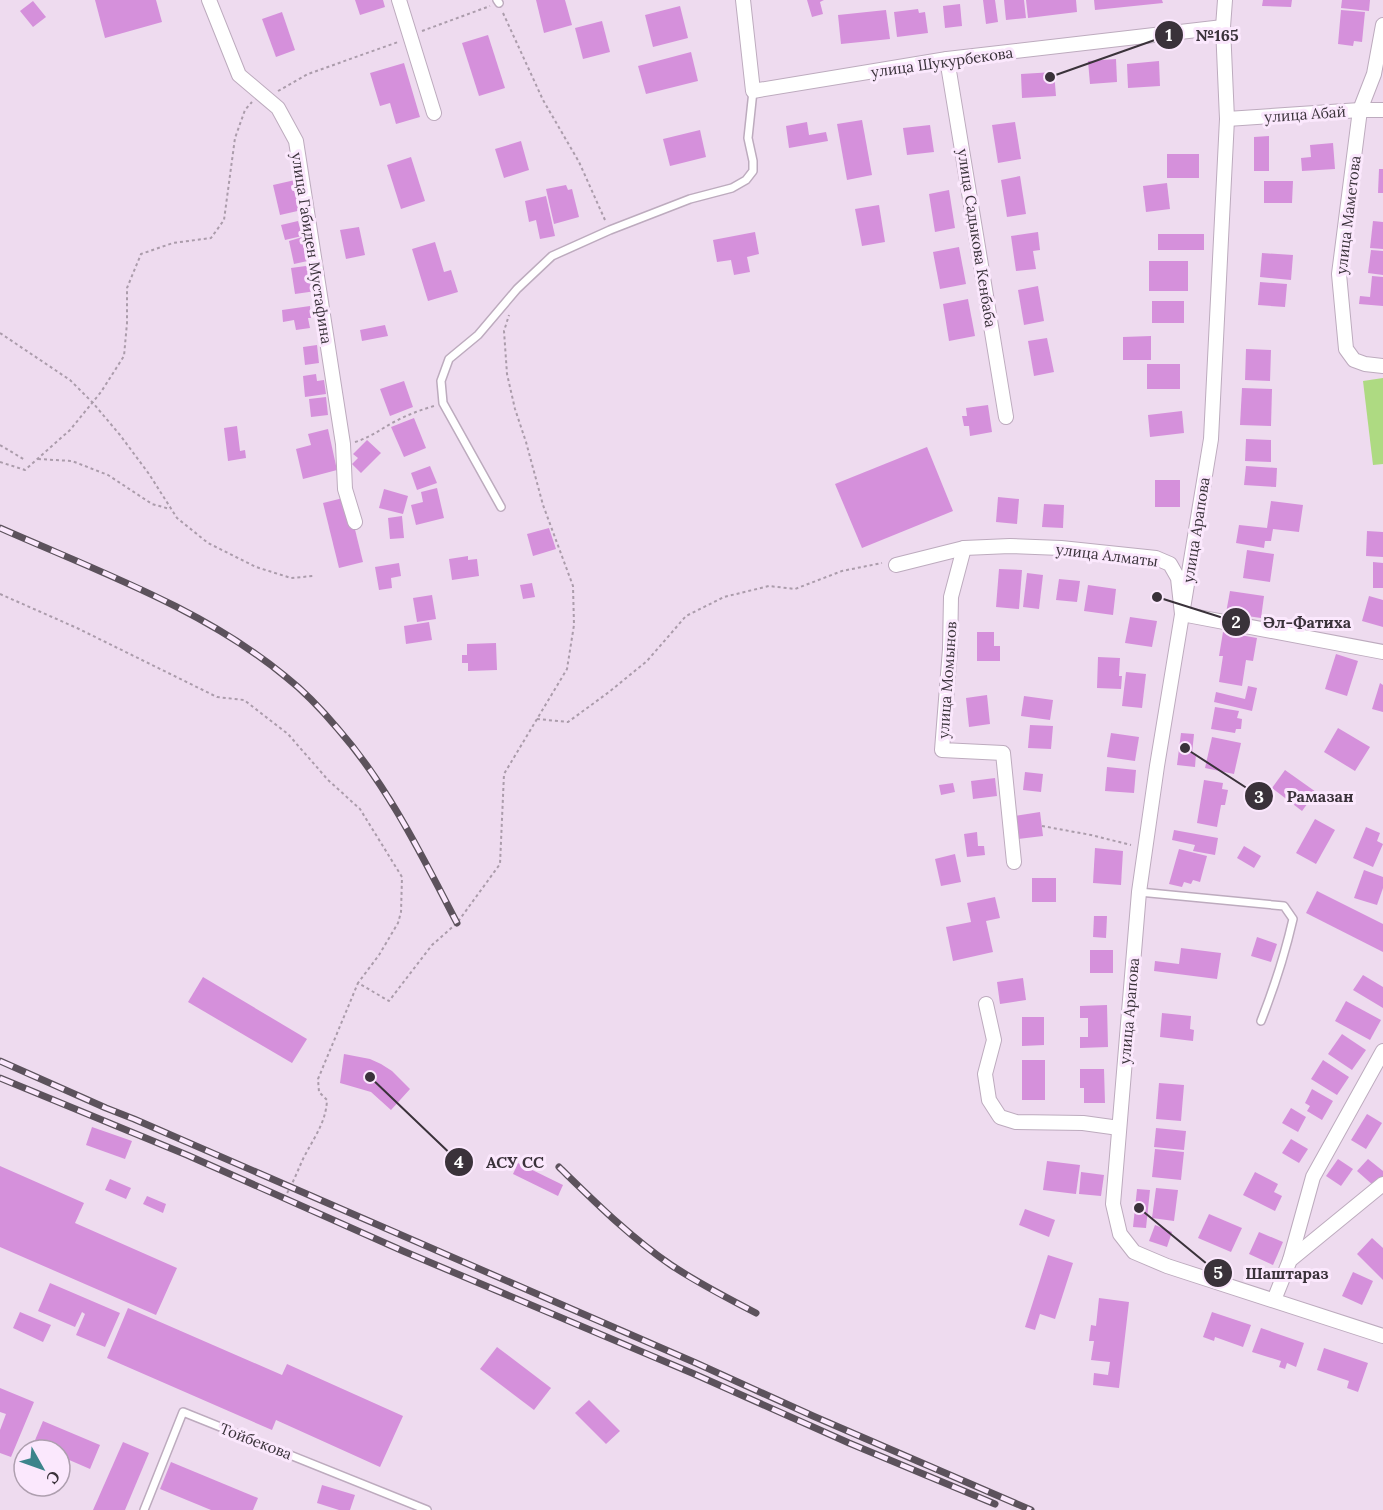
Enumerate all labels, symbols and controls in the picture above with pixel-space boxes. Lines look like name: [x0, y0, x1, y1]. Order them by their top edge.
callout: №165: [1154, 18, 1251, 52]
text: 1: [1165, 23, 1173, 46]
text: №165: [1195, 25, 1239, 45]
street label: улица Шукурбекова: [870, 43, 1015, 81]
street label: улица Абай: [1264, 102, 1346, 126]
street label: улица Садыкова Кенбаба: [953, 147, 1001, 329]
street label: улица Габиден Мустафина: [287, 151, 337, 345]
street label: улица Маметова: [1331, 154, 1365, 275]
street label: улица Арапова: [1178, 476, 1214, 584]
street label: улица Алматы: [1055, 539, 1159, 571]
callout: Әл-Фатиха: [1221, 605, 1363, 639]
text: 2: [1231, 610, 1241, 633]
text: Әл-Фатиха: [1263, 612, 1352, 632]
street label: улица Момынов: [933, 620, 961, 739]
callout: Рамазан: [1244, 779, 1365, 813]
text: 3: [1254, 785, 1264, 808]
text: Рамазан: [1286, 786, 1354, 806]
street label: улица Арапова: [1115, 957, 1143, 1065]
callout: АСУ СС: [444, 1145, 556, 1179]
text: 4: [454, 1150, 464, 1173]
text: АСУ СС: [486, 1152, 544, 1172]
callout: Шаштараз: [1203, 1256, 1341, 1290]
text: 5: [1213, 1261, 1223, 1284]
text: Шаштараз: [1245, 1263, 1329, 1283]
street label: Тойбекова: [217, 1419, 295, 1464]
north arrow: [12, 1438, 72, 1498]
text: С: [42, 1467, 65, 1488]

